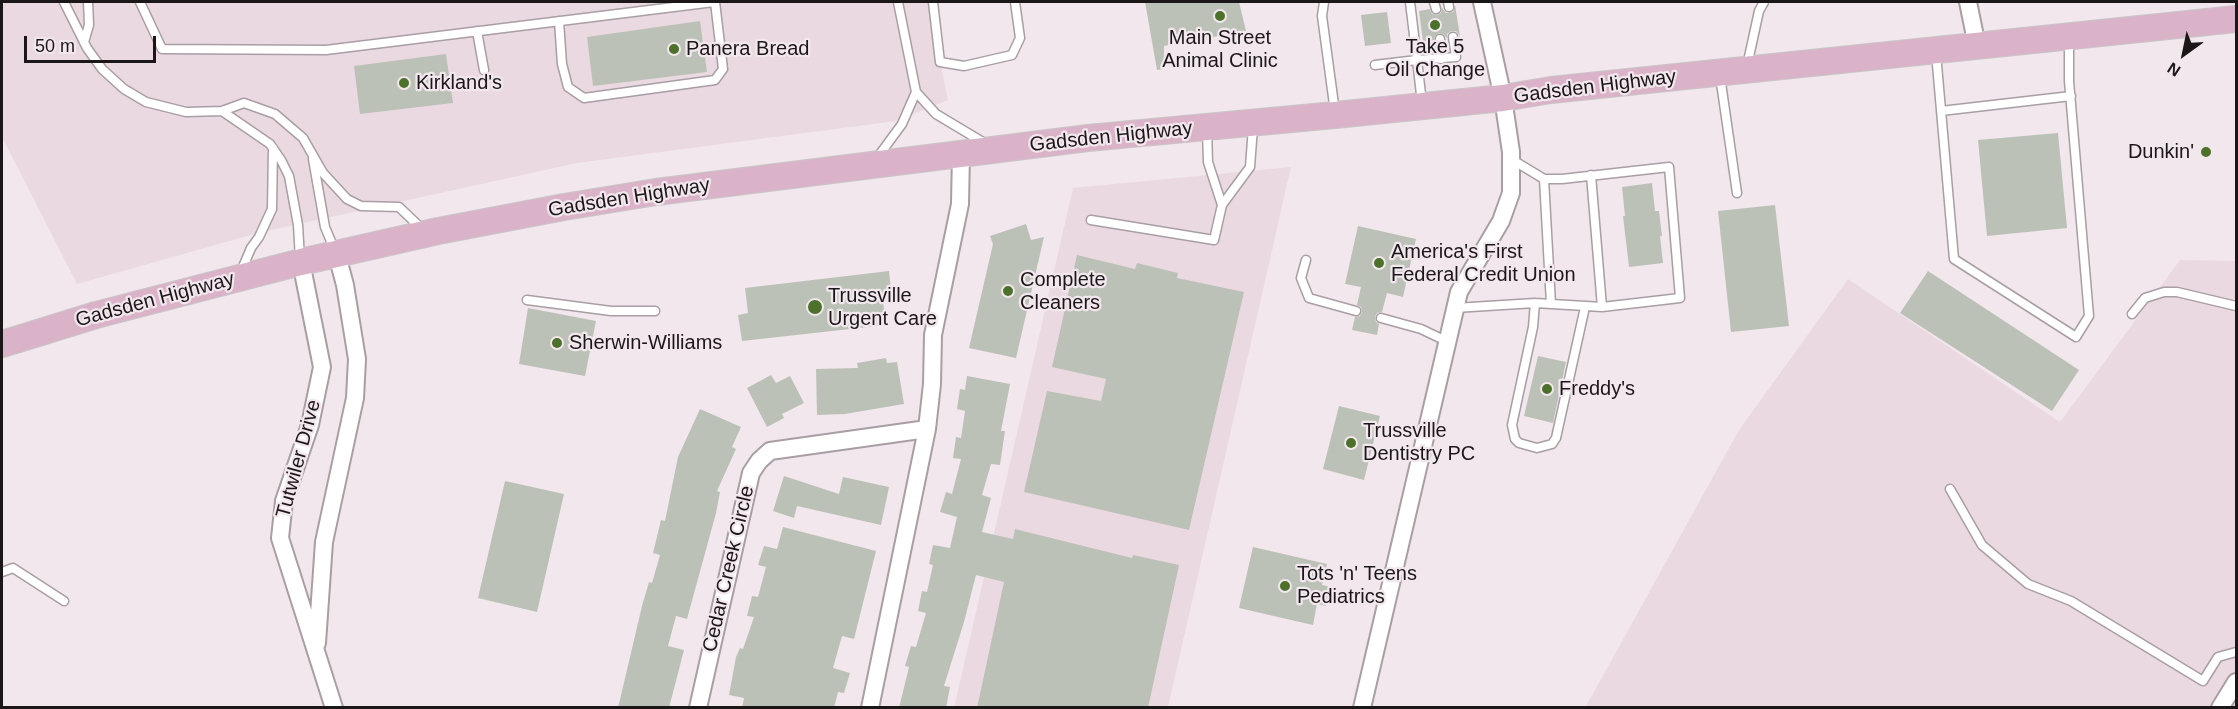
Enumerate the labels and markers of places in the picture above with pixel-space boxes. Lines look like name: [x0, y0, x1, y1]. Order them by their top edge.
marker: Main Street Animal Clinic: [1213, 9, 1227, 23]
marker: Take 5 Oil Change: [1428, 18, 1442, 32]
place label: Main Street Animal Clinic: [1162, 26, 1278, 73]
place label: Take 5 Oil Change: [1385, 35, 1485, 82]
place label: Panera Bread: [686, 37, 809, 61]
marker: Panera Bread: [667, 42, 681, 56]
place label: Kirkland's: [416, 71, 502, 95]
marker: Kirkland's: [397, 76, 411, 90]
place label: Dunkin': [2128, 140, 2194, 164]
marker: Dunkin': [2199, 145, 2213, 159]
place label: America's First Federal Credit Union: [1391, 240, 1576, 287]
marker: America's First Federal Credit Union: [1372, 256, 1386, 270]
place label: Complete Cleaners: [1020, 268, 1106, 315]
place label: Trussville Urgent Care: [828, 284, 937, 331]
marker: Complete Cleaners: [1001, 284, 1015, 298]
marker: Trussville Urgent Care: [806, 298, 824, 316]
place label: Sherwin-Williams: [569, 331, 722, 355]
marker: Sherwin-Williams: [550, 336, 564, 350]
place label: Freddy's: [1559, 377, 1635, 401]
marker: Freddy's: [1540, 382, 1554, 396]
place label: Trussville Dentistry PC: [1363, 419, 1475, 466]
marker: Trussville Dentistry PC: [1344, 436, 1358, 450]
place label: Tots 'n' Teens Pediatrics: [1297, 562, 1417, 609]
marker: Tots 'n' Teens Pediatrics: [1278, 579, 1292, 593]

